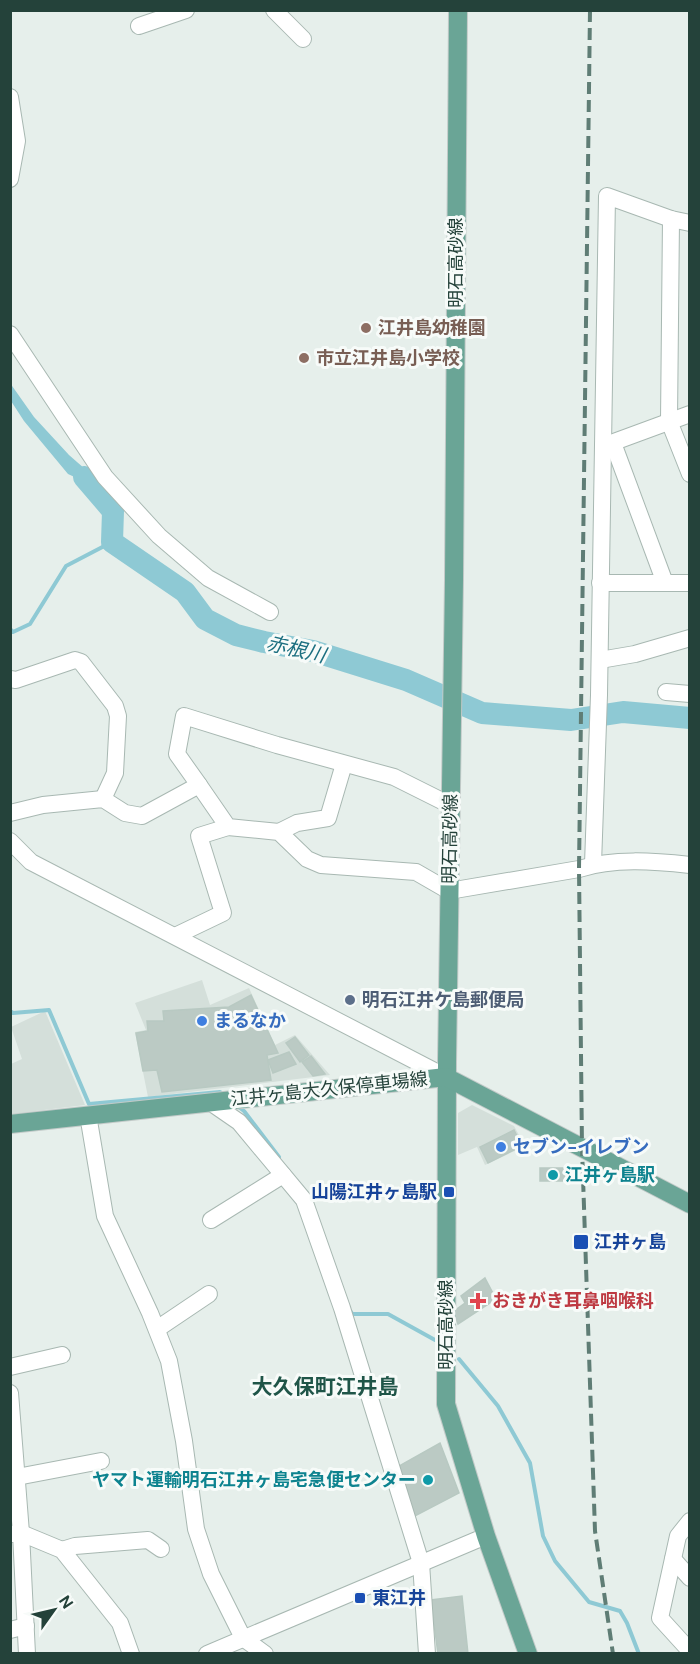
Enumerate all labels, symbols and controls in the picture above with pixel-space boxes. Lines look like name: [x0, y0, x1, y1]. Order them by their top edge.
street label: 明石高砂線: [444, 218, 468, 308]
place label: 江井島幼稚園: [378, 316, 486, 340]
marker: 江井島幼稚園: [359, 321, 373, 335]
place label: 市立江井島小学校: [316, 346, 460, 370]
marker: 市立江井島小学校: [297, 351, 311, 365]
water label: 赤根川: [264, 630, 330, 669]
street label: 明石高砂線: [437, 794, 463, 884]
place label: 明石江井ケ島郵便局: [362, 988, 524, 1012]
marker: 明石江井ケ島郵便局: [343, 993, 357, 1007]
place label: まるなか: [214, 1009, 286, 1033]
marker: まるなか: [195, 1014, 209, 1028]
street label: 江井ヶ島大久保停車場線: [229, 1067, 429, 1111]
place label: セブン-イレブン: [513, 1135, 649, 1159]
marker: セブン-イレブン: [494, 1140, 508, 1154]
place label: 江井ヶ島駅: [565, 1163, 655, 1187]
marker: 江井ヶ島駅: [546, 1168, 560, 1182]
place label: 山陽江井ヶ島駅: [311, 1180, 437, 1204]
marker: 山陽江井ヶ島駅: [442, 1185, 456, 1199]
place label: 江井ヶ島: [594, 1230, 666, 1254]
marker: 江井ヶ島: [572, 1233, 590, 1251]
street label: 明石高砂線: [434, 1280, 458, 1370]
place label: おきがき耳鼻咽喉科: [492, 1289, 654, 1313]
marker: おきがき耳鼻咽喉科: [469, 1292, 487, 1310]
district label: 大久保町江井島: [252, 1373, 399, 1401]
place label: ヤマト運輸明石江井ヶ島宅急便センター: [92, 1468, 416, 1492]
marker: ヤマト運輸明石江井ヶ島宅急便センター: [421, 1473, 435, 1487]
north arrow: [24, 1580, 84, 1640]
place label: 東江井: [372, 1586, 426, 1610]
text: N: [54, 1591, 78, 1613]
marker: 東江井: [353, 1591, 367, 1605]

